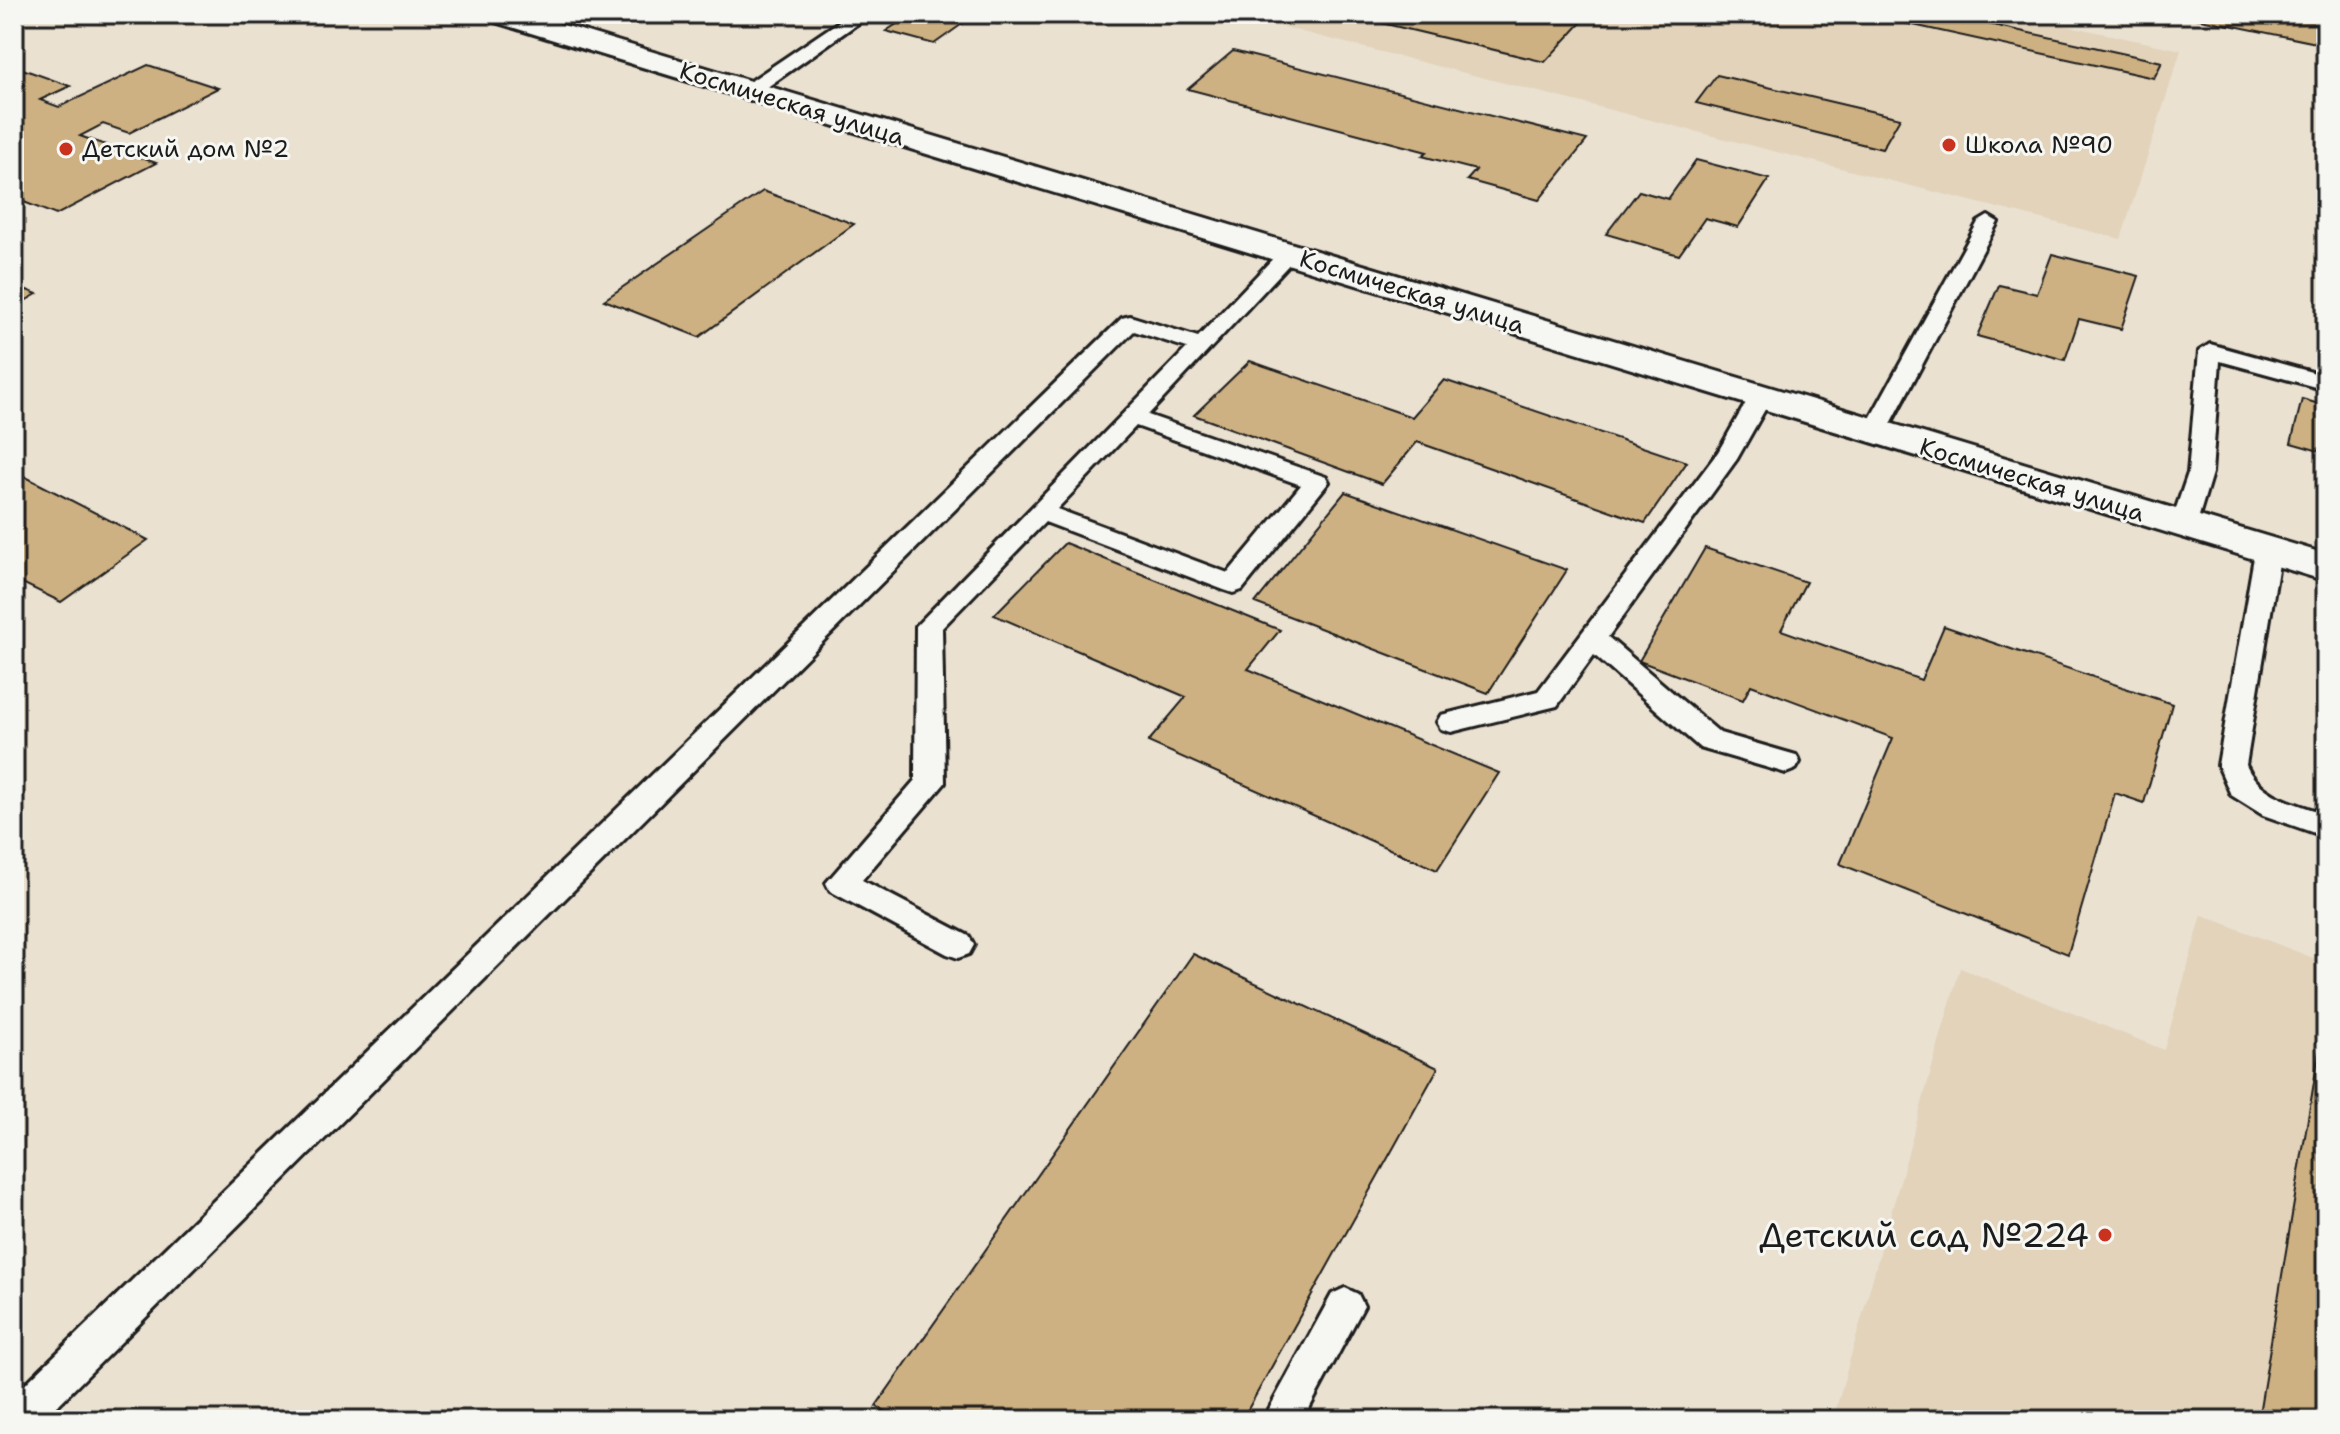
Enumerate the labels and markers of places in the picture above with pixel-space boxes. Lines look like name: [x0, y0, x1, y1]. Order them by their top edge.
place label: Школа №90: [1965, 129, 2113, 161]
place label: Детский дом №2: [82, 133, 289, 165]
marker: Школа №90: [1940, 136, 1958, 154]
marker: Детский дом №2: [57, 140, 75, 158]
place label: Детский сад №224: [1759, 1212, 2089, 1258]
marker: Детский сад №224: [2096, 1226, 2114, 1244]

